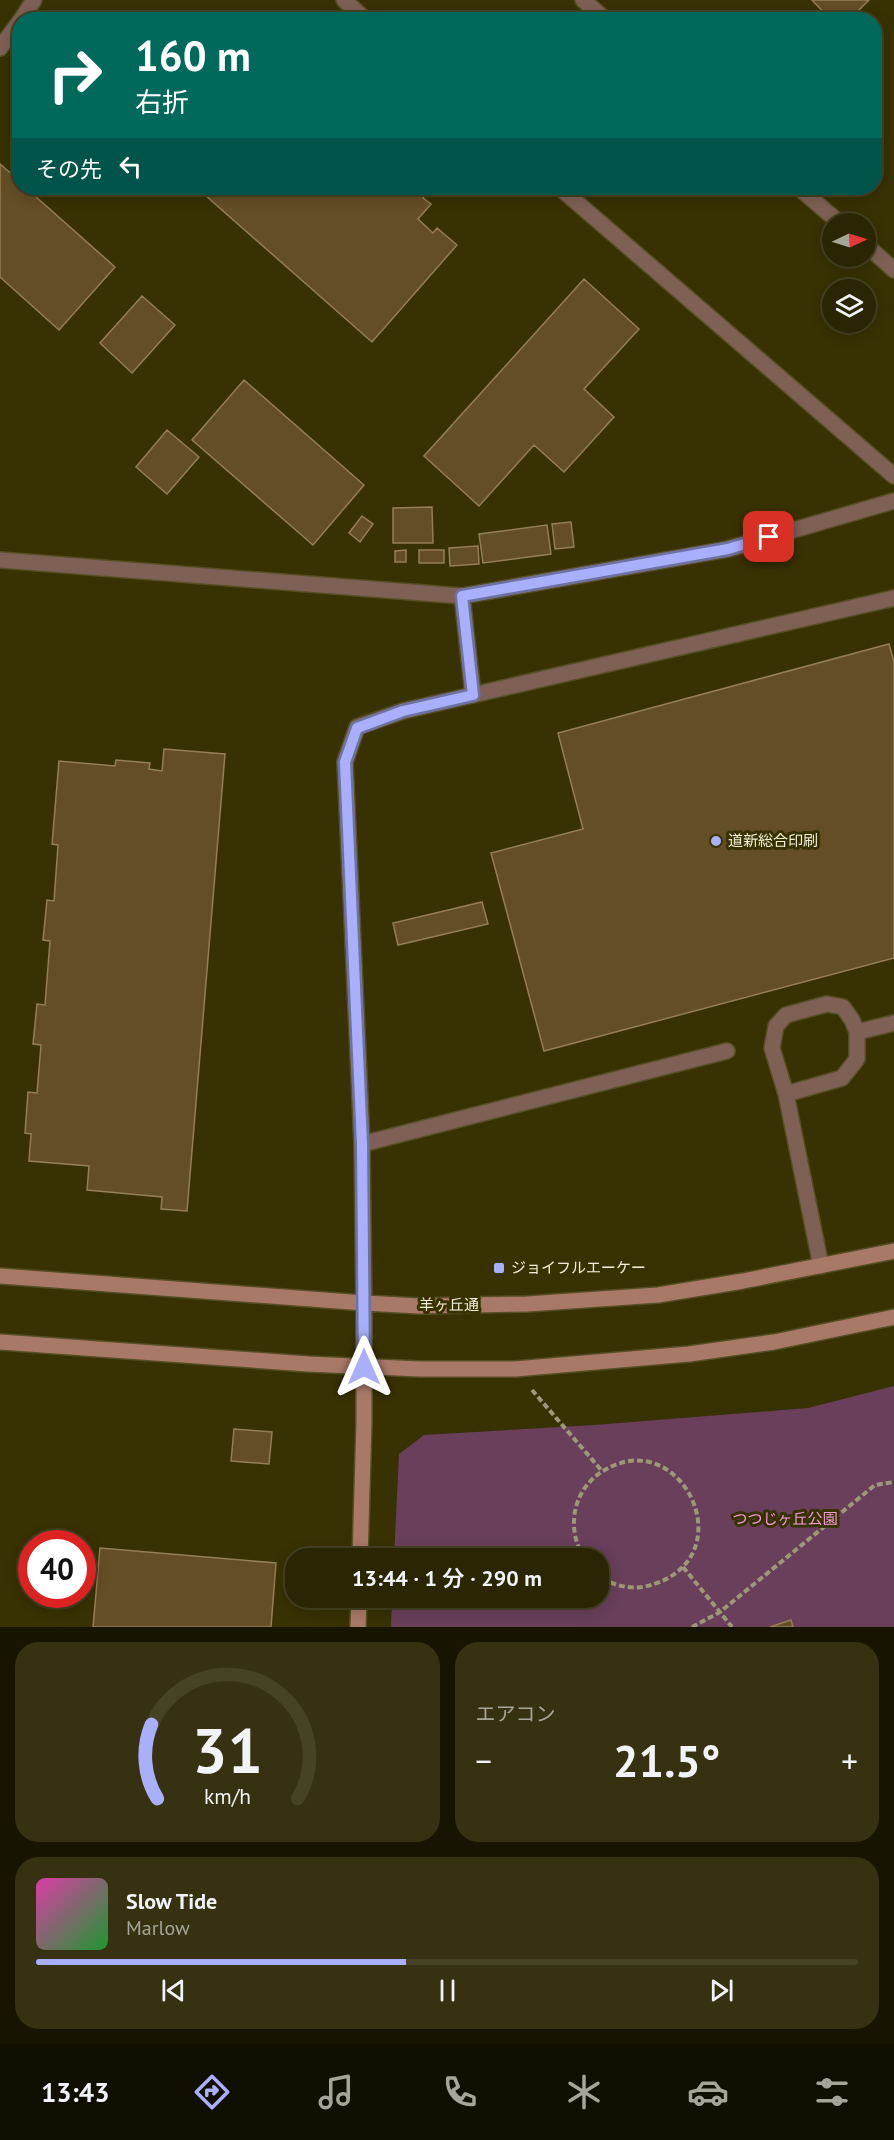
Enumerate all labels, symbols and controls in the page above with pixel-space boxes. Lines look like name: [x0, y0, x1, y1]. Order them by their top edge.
text: 160 m: [135, 28, 251, 83]
icon: right: [36, 36, 114, 114]
text: 右折: [135, 85, 189, 119]
icon: left: [114, 150, 147, 183]
text: その先: [36, 155, 102, 183]
north arrow: [822, 213, 876, 267]
map controls: [822, 213, 876, 333]
button: layers: [822, 279, 876, 333]
pin: [743, 511, 794, 562]
icon: arrive: [752, 520, 785, 553]
place label: 道新総合印刷: [728, 831, 818, 850]
marker: 道新総合印刷: [709, 834, 723, 848]
place label: ジョイフルエーケー: [511, 1258, 646, 1277]
marker: ジョイフルエーケー: [492, 1261, 506, 1275]
street label: 羊ヶ丘通: [419, 1295, 479, 1314]
position arrow: [332, 1335, 396, 1399]
park label: つつじヶ丘公園: [732, 1509, 838, 1528]
speed limit sign: 40: [18, 1530, 96, 1608]
text: 13:44 · 1 分 · 290 m: [352, 1564, 542, 1592]
text: エアコン: [476, 1701, 556, 1727]
text: 31: [192, 1709, 263, 1790]
text: 21.5°: [613, 1731, 720, 1789]
text: −: [476, 1739, 492, 1782]
text: +: [841, 1739, 858, 1782]
text: km/h: [204, 1782, 251, 1810]
text: Slow Tide: [126, 1887, 217, 1915]
text: Marlow: [126, 1915, 190, 1941]
icon: previous: [157, 1974, 190, 2007]
icon: pause: [431, 1974, 464, 2007]
icon: next: [705, 1974, 738, 2007]
icon: directions: [191, 2071, 233, 2113]
icon: music: [315, 2071, 357, 2113]
icon: phone: [439, 2071, 481, 2113]
icon: climate: [563, 2071, 605, 2113]
icon: car: [687, 2071, 729, 2113]
icon: filters: [811, 2071, 853, 2113]
text: 13:43: [41, 2075, 109, 2109]

